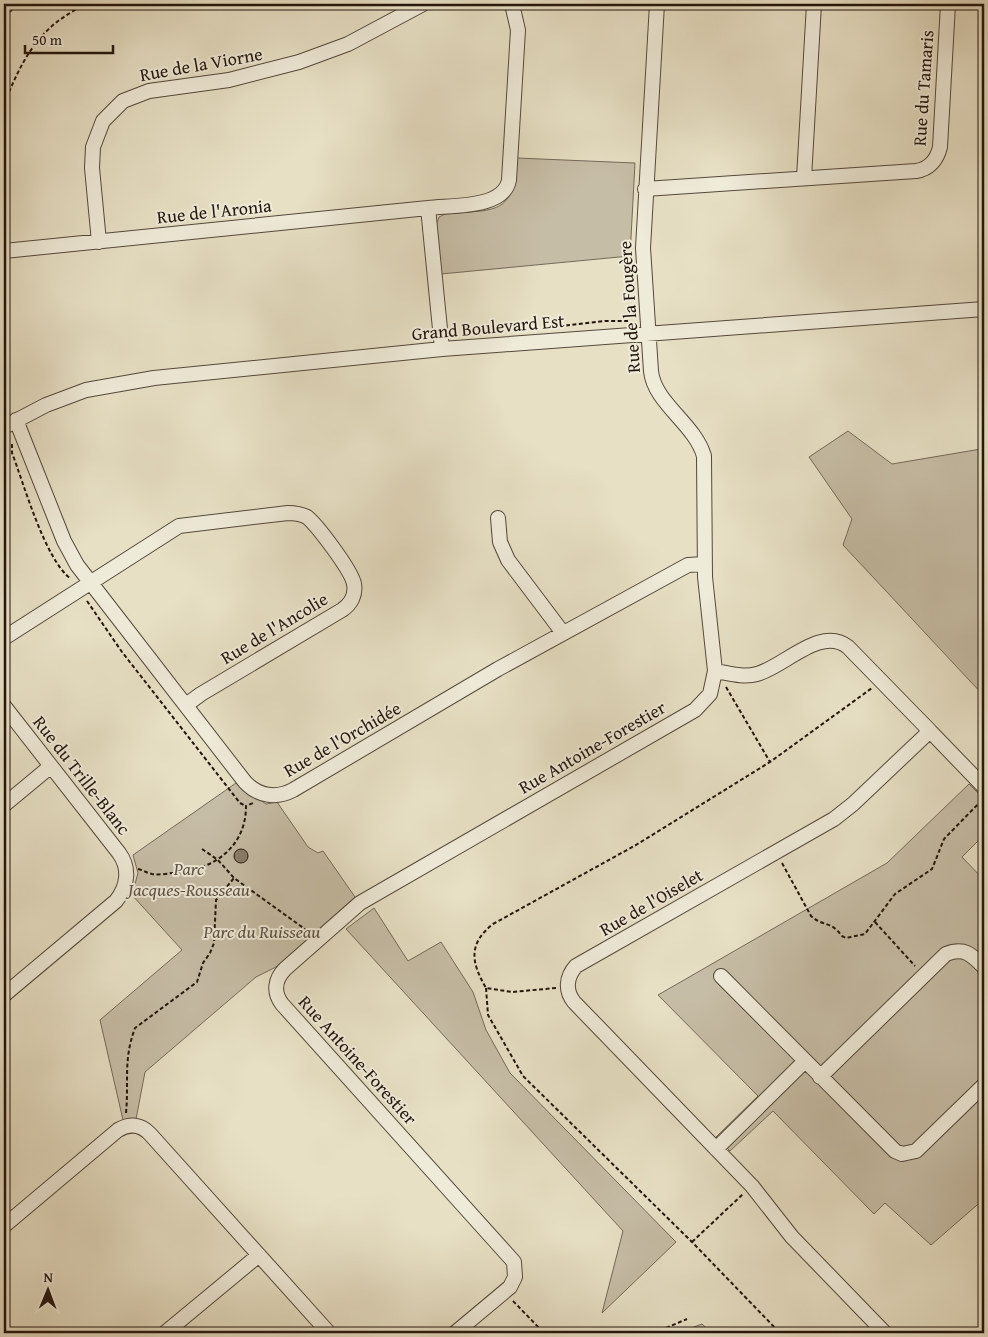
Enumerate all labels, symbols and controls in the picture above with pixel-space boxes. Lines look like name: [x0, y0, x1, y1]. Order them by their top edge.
scale bar: [25, 22, 112, 54]
text: 50 m: [32, 29, 63, 50]
street label: Rue du Tamaris: [905, 29, 941, 147]
street label: Rue de la Viorne: [138, 40, 264, 88]
street label: Rue de l'Aronia: [155, 192, 273, 230]
street label: Rue de la Fougère: [611, 240, 647, 374]
street label: Grand Boulevard Est: [411, 307, 566, 347]
street label: Rue de l'Ancolie: [215, 585, 333, 671]
street label: Rue Antoine-Forestier: [513, 693, 671, 800]
street label: Rue de l'Orchidée: [278, 694, 406, 784]
street label: Rue du Trille-Blanc: [27, 710, 137, 840]
park label: Parc Jacques-Rousseau: [125, 855, 250, 903]
street label: Rue de l'Oiselet: [594, 861, 708, 943]
park label: Parc du Ruisseau: [203, 918, 320, 945]
street label: Rue Antoine-Forestier: [292, 989, 424, 1131]
north arrow: [22, 1264, 72, 1314]
text: N: [43, 1267, 54, 1287]

